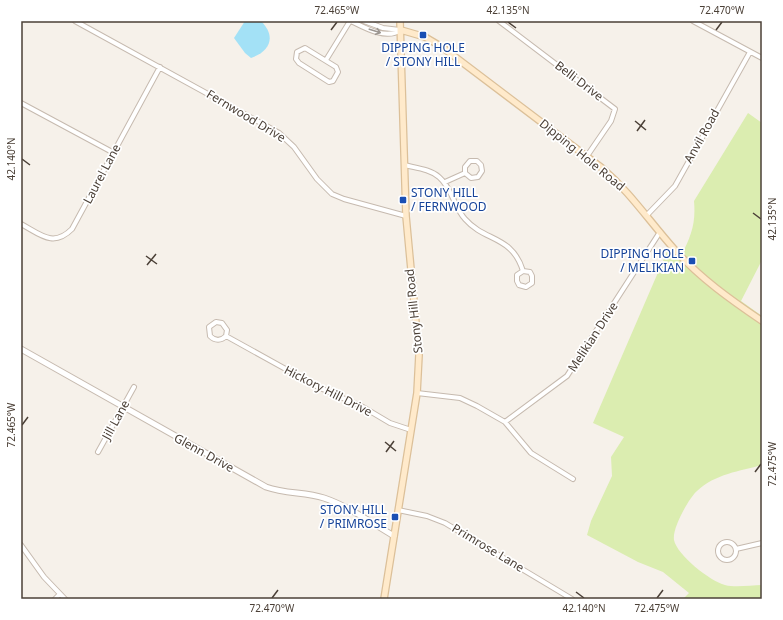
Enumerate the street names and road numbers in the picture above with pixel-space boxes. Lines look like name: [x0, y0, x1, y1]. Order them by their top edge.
street label: Belli Drive: [552, 57, 607, 105]
street label: Fernwood Drive: [204, 85, 289, 146]
street label: Anvil Road: [680, 106, 723, 166]
street label: Dipping Hole Road: [536, 115, 629, 194]
street label: Laurel Lane: [79, 141, 125, 207]
street label: Stony Hill Road: [401, 268, 426, 354]
street label: Melikian Drive: [564, 298, 622, 375]
street label: Hickory Hill Drive: [281, 361, 375, 420]
street label: Jill Lane: [97, 397, 134, 444]
street label: Glenn Drive: [171, 429, 238, 476]
street label: Primrose Lane: [449, 519, 528, 576]

